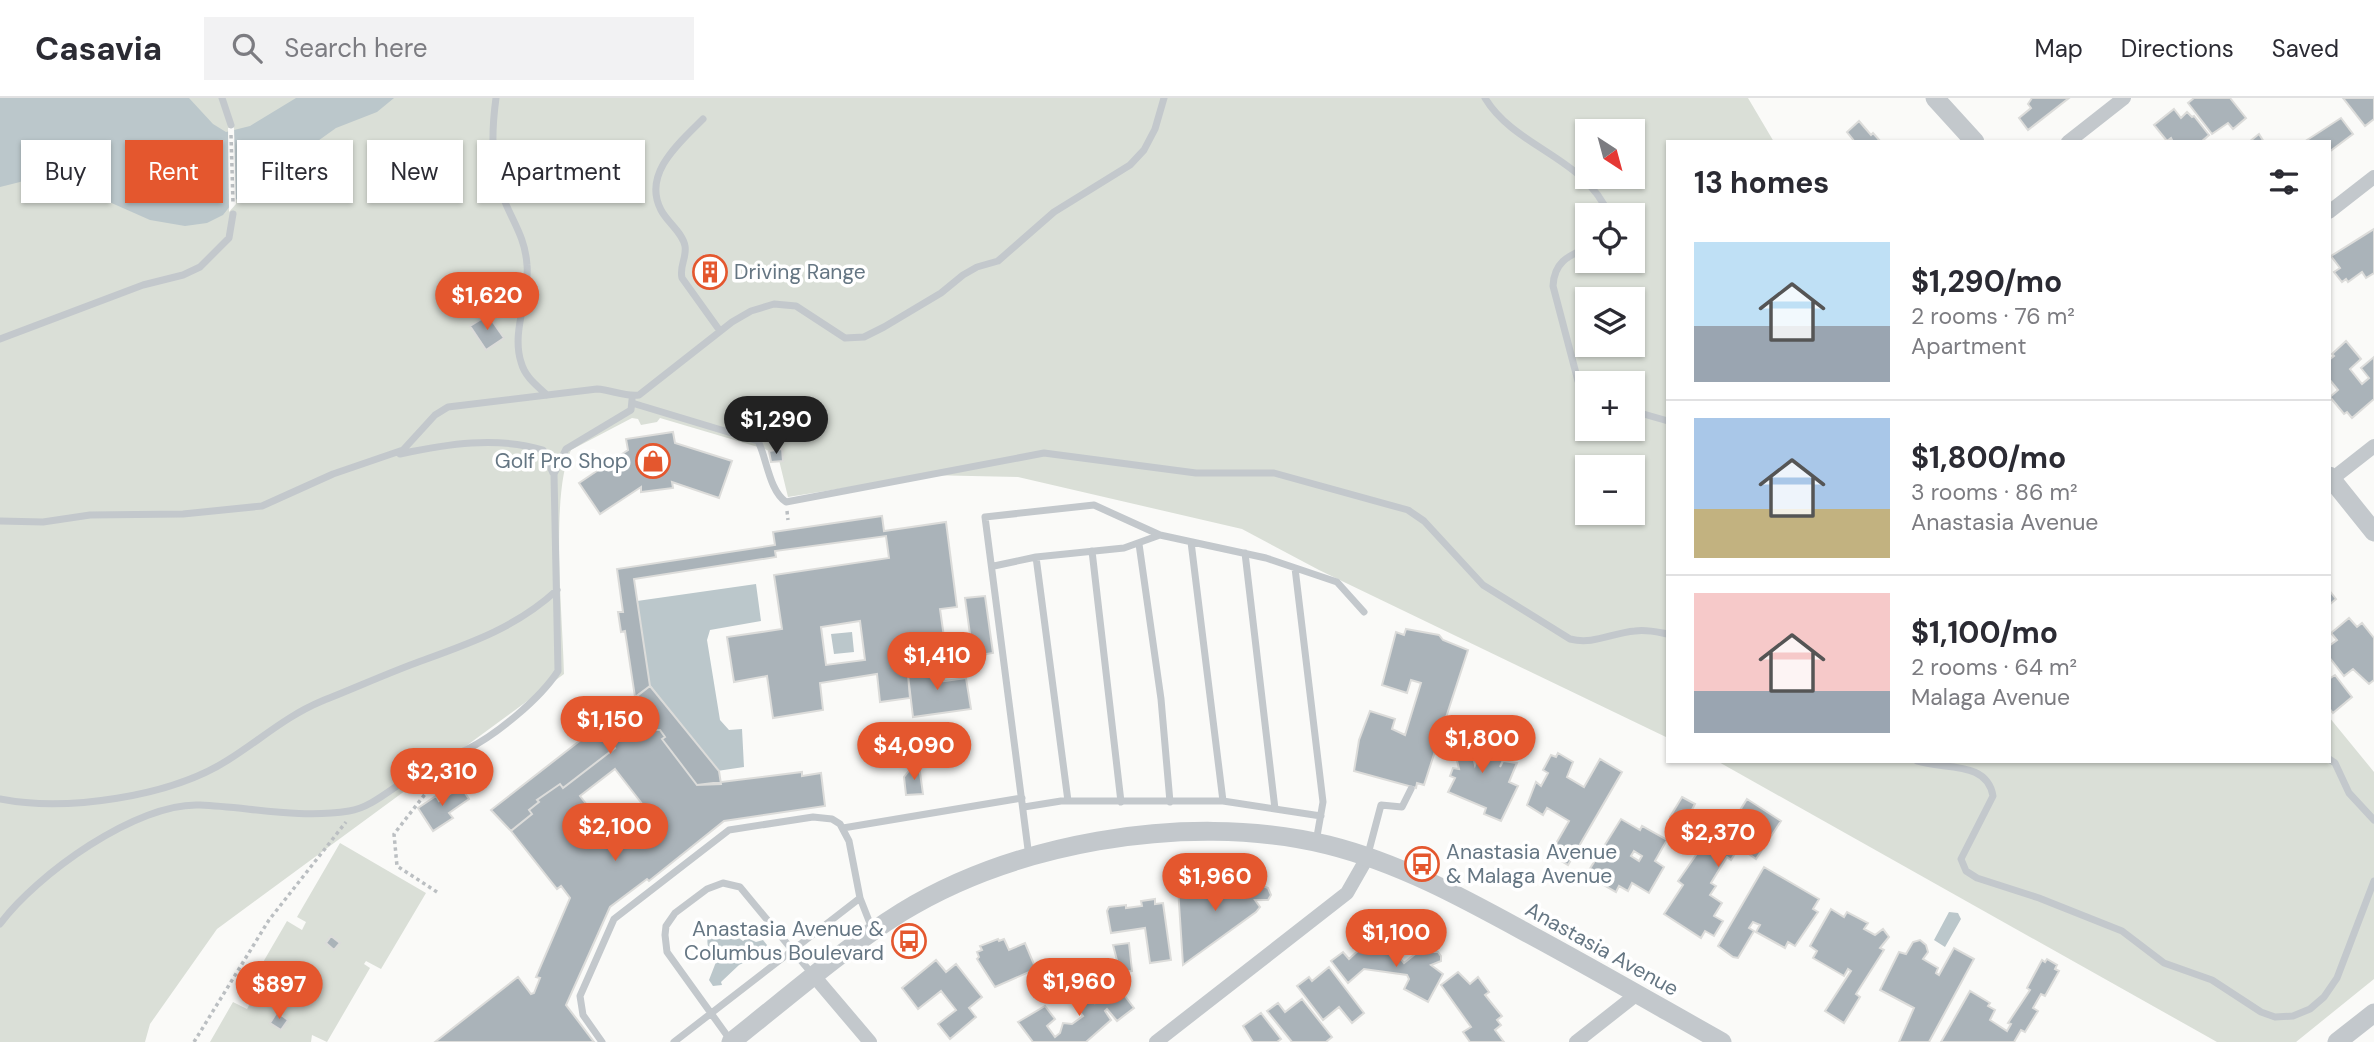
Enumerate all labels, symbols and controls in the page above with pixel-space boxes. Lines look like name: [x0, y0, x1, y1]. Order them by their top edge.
search box: [204, 17, 694, 80]
text: Casavia: [35, 27, 162, 70]
icon: search: [228, 29, 266, 67]
text: Search here: [284, 31, 428, 65]
text: Map: [2035, 33, 2083, 64]
text: Directions: [2121, 33, 2234, 64]
text: Saved: [2272, 33, 2339, 64]
north arrow: [1575, 119, 1645, 189]
map controls: [1575, 119, 1645, 525]
chip: Buy: [21, 140, 111, 203]
chip: Rent: [125, 140, 223, 203]
chip: Filters: [237, 140, 353, 203]
chip: New: [367, 140, 463, 203]
chip: Apartment: [477, 140, 645, 203]
text: 13 homes: [1694, 163, 1829, 202]
icon: filters: [2265, 163, 2303, 201]
button: locate: [1575, 203, 1645, 273]
building icon: Driving Range: [691, 253, 729, 291]
place label: Driving Range: [734, 258, 866, 286]
text: $1,290/mo: [1911, 262, 2062, 301]
icon: home: [1750, 270, 1834, 354]
pin: $1,620: [430, 272, 544, 332]
text: $1,620: [451, 280, 523, 310]
button: layers: [1575, 287, 1645, 357]
text: 2 rooms · 76 m²: [1911, 301, 2075, 331]
text: Apartment: [1911, 331, 2026, 361]
button: +: [1575, 371, 1645, 441]
pin: $1,290: [719, 396, 833, 456]
text: $1,290: [740, 404, 812, 434]
text: $1,800/mo: [1911, 438, 2066, 477]
shop icon: Golf Pro Shop: [634, 442, 672, 480]
icon: home: [1750, 446, 1834, 530]
place label: Golf Pro Shop: [495, 447, 628, 475]
button: −: [1575, 455, 1645, 525]
text: 3 rooms · 86 m²: [1911, 477, 2078, 507]
text: Anastasia Avenue: [1911, 507, 2098, 537]
text: $1,100/mo: [1911, 613, 2058, 652]
icon: home: [1750, 621, 1834, 705]
pin: $1,410: [880, 632, 994, 692]
text: $1,410: [903, 640, 971, 670]
text: 2 rooms · 64 m²: [1911, 652, 2077, 682]
text: Malaga Avenue: [1911, 682, 2070, 712]
pin: $1,150: [553, 696, 667, 756]
text: $1,150: [577, 704, 643, 734]
pin: $1,800: [1425, 716, 1539, 775]
pin: $4,090: [857, 722, 971, 782]
text: $1,800: [1445, 723, 1519, 753]
text: $4,090: [873, 730, 955, 760]
pin: $2,310: [385, 748, 499, 808]
text: $2,310: [406, 756, 478, 786]
pin: $2,100: [558, 804, 672, 863]
pin: $2,370: [1661, 810, 1775, 869]
text: $2,100: [578, 811, 652, 841]
text: $2,370: [1681, 817, 1755, 847]
place label: Anastasia Avenue & Malaga Avenue: [1446, 838, 1617, 890]
bus stop icon: Anastasia Avenue & Malaga Avenue: [1403, 845, 1441, 883]
pin: $1,960: [1158, 854, 1272, 913]
text: $1,960: [1178, 861, 1252, 891]
street label: Anastasia Avenue: [1520, 895, 1684, 1003]
pin: $1,100: [1339, 910, 1453, 969]
place label: Anastasia Avenue & Columbus Boulevard: [684, 915, 884, 967]
text: $1,100: [1362, 917, 1430, 947]
bus stop icon: Anastasia Avenue & Columbus Boulevard: [890, 922, 928, 960]
pin: $1,960: [1022, 958, 1136, 1018]
pin: $897: [238, 962, 320, 1021]
text: $1,960: [1042, 966, 1116, 996]
text: $897: [252, 969, 306, 999]

